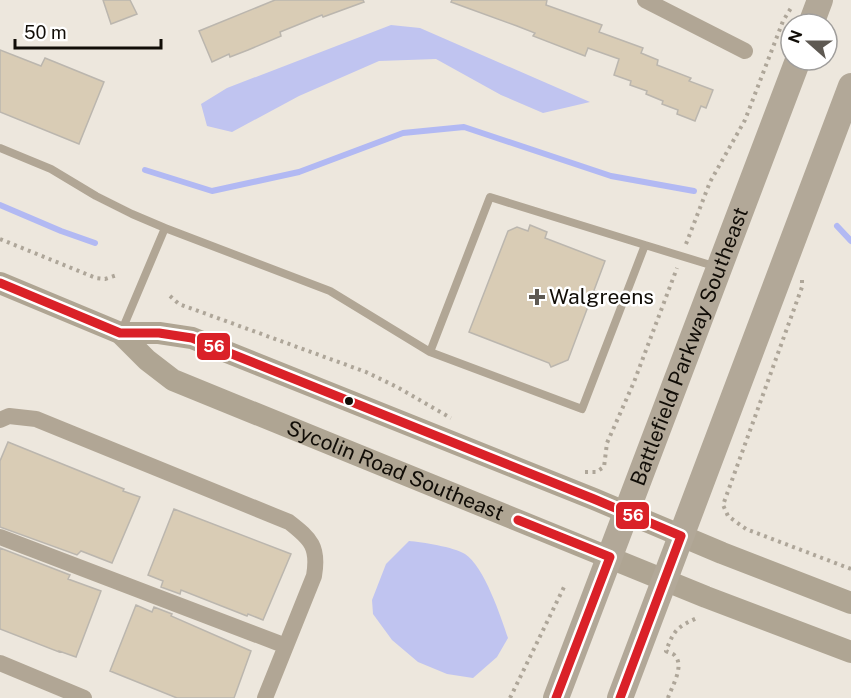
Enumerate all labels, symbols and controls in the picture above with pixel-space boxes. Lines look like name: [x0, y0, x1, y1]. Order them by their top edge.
scale bar: [15, 12, 160, 50]
north arrow: [779, 12, 839, 72]
text: 50 m: [24, 22, 67, 43]
text: N: [784, 28, 807, 46]
street label: Battlefield Parkway Southeast: [625, 204, 753, 489]
place label: Walgreens: [549, 284, 654, 309]
marker: Walgreens: [530, 290, 544, 304]
line badge: 56: [196, 332, 231, 361]
text: 56: [203, 337, 225, 356]
unlabelled marker: [343, 395, 355, 407]
street label: Sycolin Road Southeast: [283, 415, 508, 525]
line badge: 56: [615, 501, 650, 530]
text: 56: [622, 506, 644, 525]

